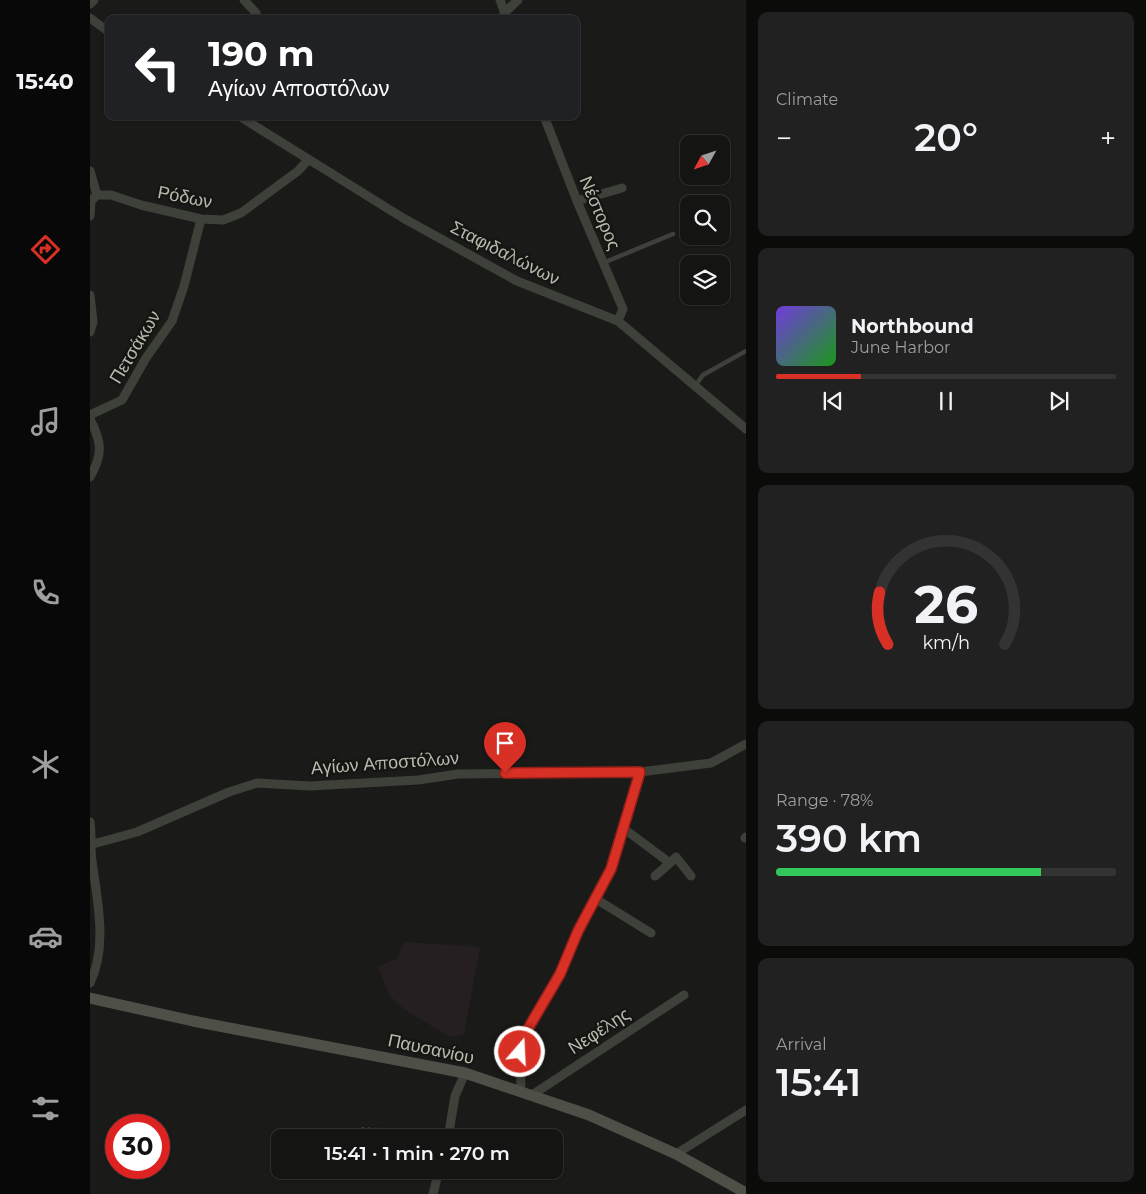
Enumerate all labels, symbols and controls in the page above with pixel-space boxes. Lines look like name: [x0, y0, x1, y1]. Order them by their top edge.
text: 190 m: [208, 32, 314, 75]
icon: left: [125, 35, 190, 100]
text: 15:40: [16, 68, 74, 95]
text: Αγίων Αποστόλων: [208, 75, 390, 102]
text: Climate: [776, 90, 838, 109]
text: 20°: [914, 114, 978, 161]
text: −: [776, 121, 792, 155]
text: +: [1100, 121, 1116, 155]
north arrow: [680, 135, 730, 185]
map controls: [680, 135, 730, 305]
street label: Νέστορος: [575, 173, 625, 253]
street label: Ρόδων: [156, 181, 214, 213]
button: search: [680, 195, 730, 245]
street label: Σταφιδαλώνων: [447, 216, 563, 290]
icon: directions: [28, 232, 63, 267]
button: layers: [680, 255, 730, 305]
street label: Πετσάκων: [105, 307, 165, 387]
text: Northbound: [851, 315, 974, 338]
text: June Harbor: [851, 338, 950, 357]
icon: previous: [819, 387, 847, 415]
icon: pause: [932, 387, 960, 415]
icon: next: [1045, 387, 1073, 415]
icon: music: [28, 404, 63, 439]
text: 26: [914, 573, 978, 636]
icon: phone: [28, 575, 63, 610]
text: km/h: [922, 632, 970, 653]
pin: [484, 722, 526, 773]
icon: arrive: [491, 729, 519, 757]
icon: climate: [28, 747, 63, 782]
street label: Αγίων Αποστόλων: [310, 747, 460, 779]
text: Range · 78%: [776, 791, 873, 810]
text: 390 km: [776, 815, 922, 862]
icon: car: [28, 919, 63, 954]
street label: Νεφέλης: [564, 1003, 634, 1059]
position arrow: [493, 1025, 545, 1077]
street label: Παυσανίου: [386, 1029, 476, 1069]
text: Arrival: [776, 1035, 826, 1054]
text: 15:41: [776, 1059, 861, 1106]
icon: filters: [28, 1091, 63, 1126]
speed limit sign: 30: [105, 1114, 170, 1179]
text: 15:41 · 1 min · 270 m: [324, 1142, 510, 1165]

